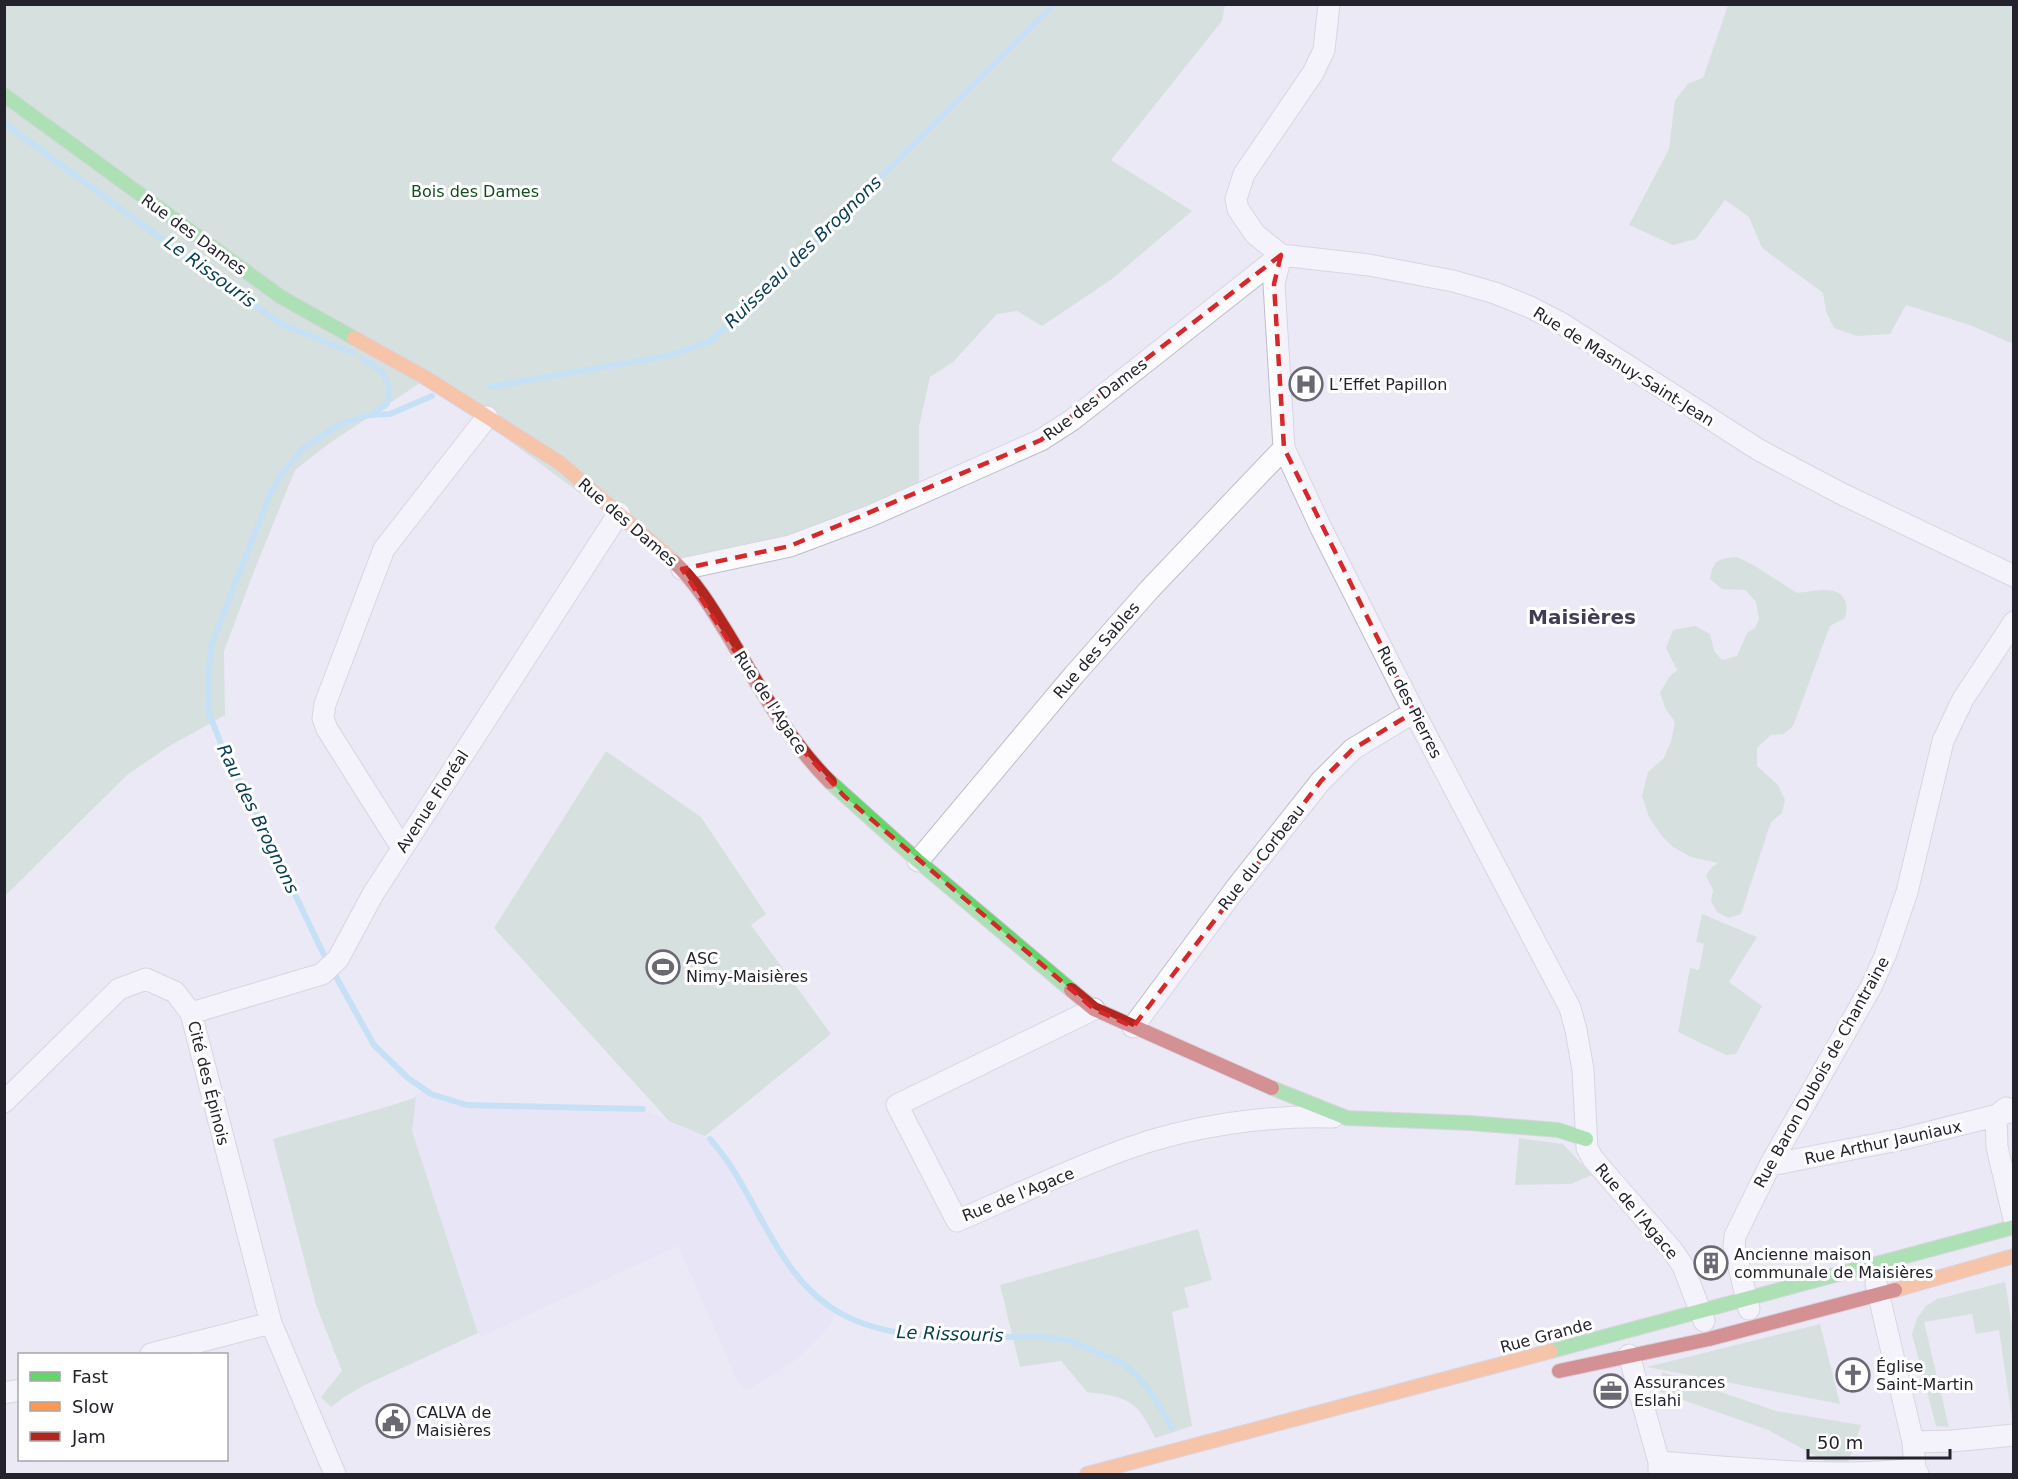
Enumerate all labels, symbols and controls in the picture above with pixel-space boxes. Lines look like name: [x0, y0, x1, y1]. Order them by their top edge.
water label: Ruisseau des Brognons: [720, 171, 885, 332]
park label: Bois des Dames: [411, 182, 539, 201]
street label: Rue des Dames: [138, 190, 250, 279]
water label: Le Rissouris: [161, 232, 260, 312]
street label: Rue de Masnuy-Saint-Jean: [1530, 303, 1718, 430]
street label: Rue des Dames: [1040, 354, 1151, 445]
hospital icon: L’Effet Papillon: [1288, 366, 1324, 402]
place label: L’Effet Papillon: [1329, 375, 1448, 394]
street label: Rue des Dames: [574, 474, 681, 570]
street label: Rue des Sables: [1049, 598, 1143, 702]
district label: Maisières: [1528, 605, 1636, 629]
street label: Rue des Pierres: [1373, 643, 1446, 761]
street label: Rue de l'Agace: [730, 647, 811, 757]
water label: Rau des Brognons: [213, 741, 304, 897]
street label: Avenue Floréal: [392, 746, 473, 856]
street label: Rue du Corbeau: [1214, 801, 1308, 914]
sports icon: ASC Nimy-Maisières: [645, 949, 681, 985]
place label: ASC Nimy-Maisières: [686, 949, 808, 986]
street label: Rue Baron Dubois de Chantraine: [1750, 953, 1893, 1191]
street label: Cité des Épinois: [184, 1019, 233, 1147]
street label: Rue Arthur Jauniaux: [1803, 1117, 1963, 1168]
street label: Rue de l'Agace: [1591, 1160, 1682, 1263]
street label: Rue de l'Agace: [959, 1163, 1077, 1226]
building icon: Ancienne maison communale de Maisières: [1693, 1245, 1729, 1281]
place label: Ancienne maison communale de Maisières: [1734, 1245, 1933, 1282]
street label: Rue Grande: [1498, 1314, 1594, 1357]
water label: Le Rissouris: [896, 1321, 1004, 1346]
legend: [18, 1353, 228, 1461]
church icon: Église Saint-Martin: [1835, 1357, 1871, 1393]
place label: Église Saint-Martin: [1876, 1357, 1974, 1394]
text: Fast: [72, 1366, 108, 1387]
office icon: Assurances Eslahi: [1593, 1373, 1629, 1409]
place label: Assurances Eslahi: [1634, 1373, 1725, 1410]
text: Slow: [72, 1396, 114, 1417]
public building icon: CALVA de Maisières: [375, 1403, 411, 1439]
place label: CALVA de Maisières: [416, 1403, 491, 1440]
scale bar: [1808, 1422, 1950, 1460]
text: Jam: [71, 1426, 106, 1447]
text: 50 m: [1817, 1432, 1863, 1453]

